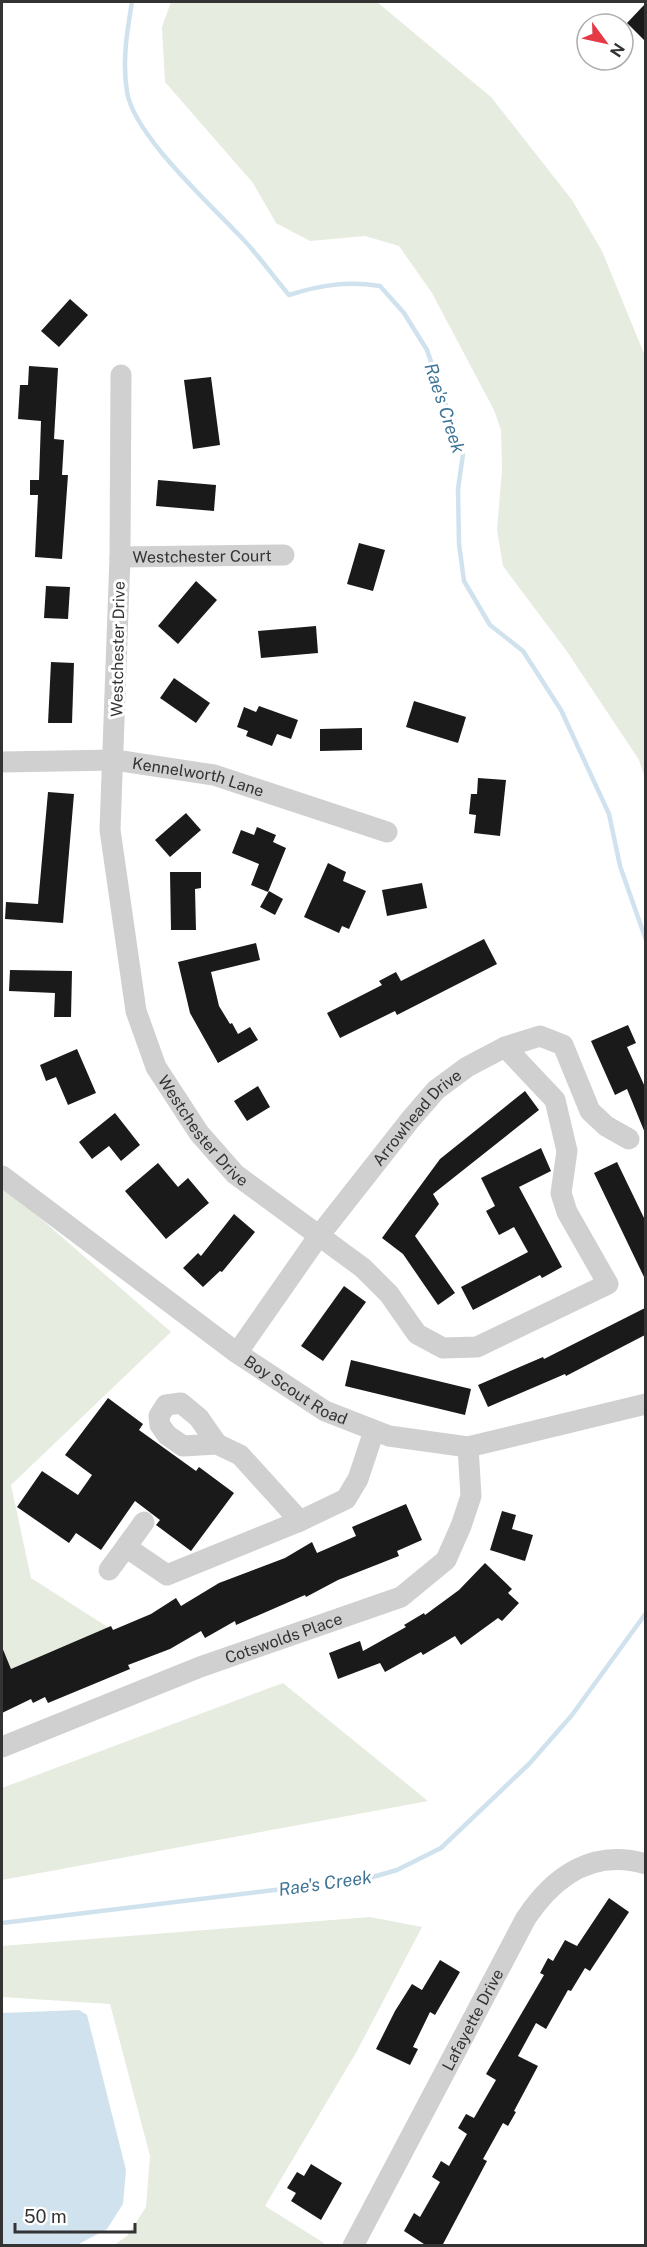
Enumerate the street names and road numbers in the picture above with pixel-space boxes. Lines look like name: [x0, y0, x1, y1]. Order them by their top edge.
street label: Westchester Court: [132, 546, 272, 566]
street label: Westchester Drive: [107, 581, 129, 717]
street label: Kennelworth Lane: [131, 753, 266, 800]
street label: Arrowhead Drive: [368, 1065, 465, 1169]
street label: Westchester Drive: [154, 1072, 252, 1190]
street label: Boy Scout Road: [241, 1351, 350, 1428]
street label: Cotswolds Place: [222, 1609, 345, 1667]
street label: Lafayette Drive: [438, 1965, 507, 2074]

